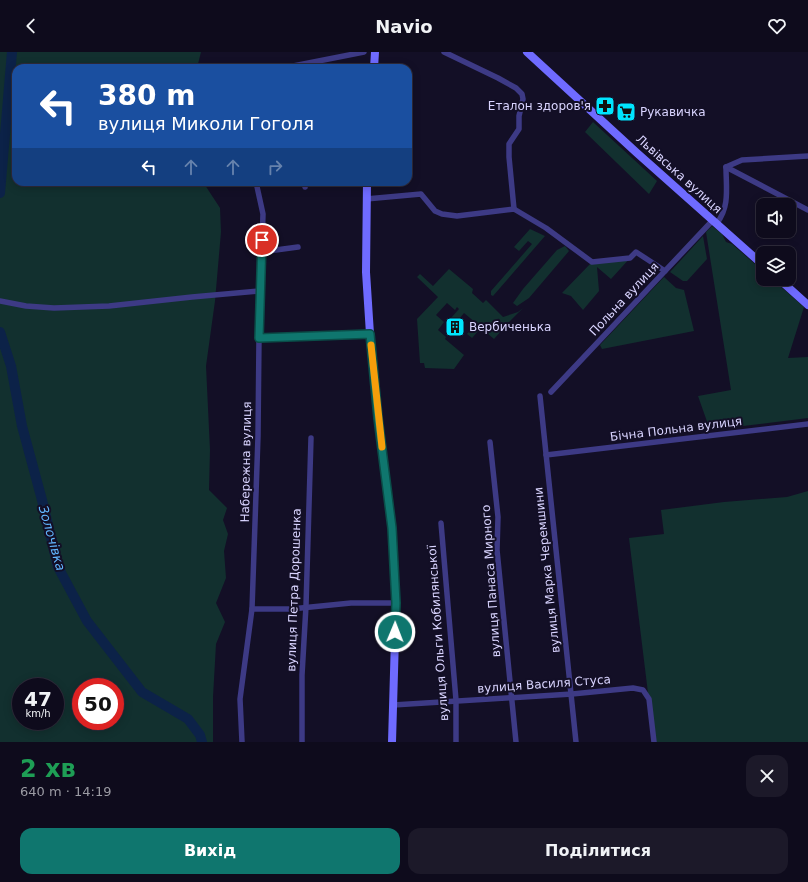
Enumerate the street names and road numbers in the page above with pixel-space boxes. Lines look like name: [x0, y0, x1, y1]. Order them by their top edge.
street label: Львівська вулиця: [633, 132, 725, 216]
street label: Польна вулиця: [586, 259, 662, 339]
street label: Набережна вулиця: [238, 401, 254, 523]
street label: Бічна Польна вулиця: [609, 414, 743, 444]
street label: вулиця Марка Черемшини: [531, 486, 563, 654]
street label: вулиця Панаса Мирного: [479, 504, 503, 658]
street label: вулиця Петра Дорошенка: [284, 508, 304, 672]
street label: вулиця Ольги Кобилянської: [425, 544, 451, 721]
street label: вулиця Василя Стуса: [477, 672, 611, 696]

